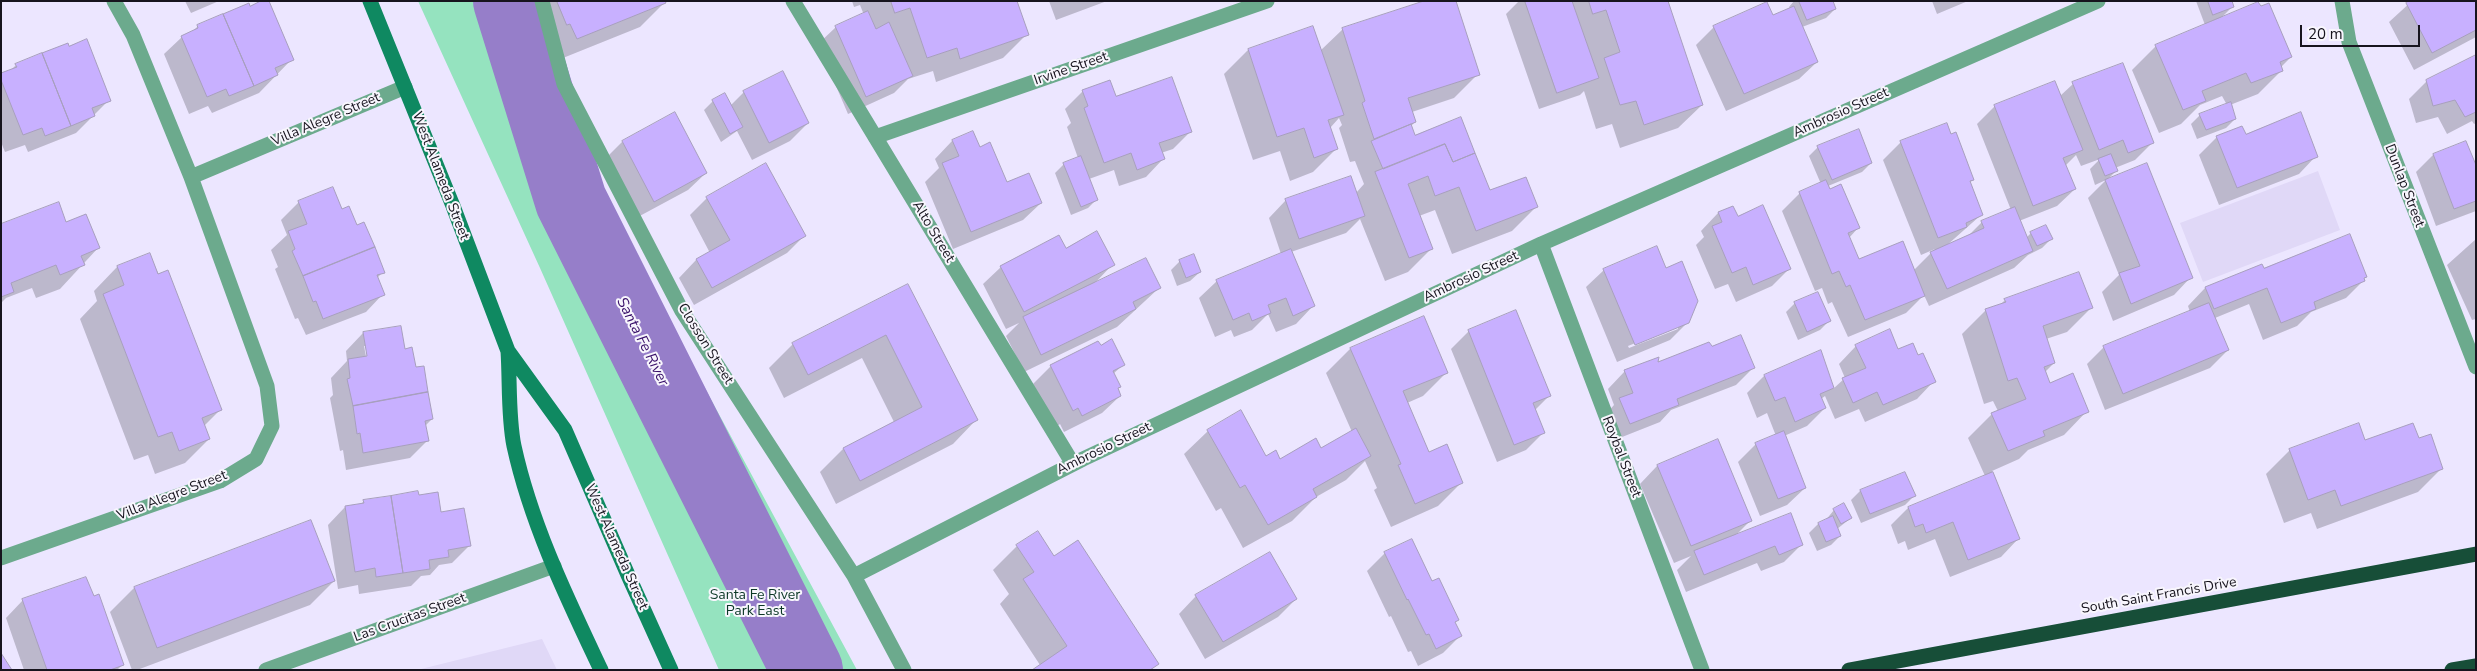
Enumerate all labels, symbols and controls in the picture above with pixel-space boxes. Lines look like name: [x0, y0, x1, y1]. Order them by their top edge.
scale bar: [2302, 15, 2422, 47]
text: 20 m: [2308, 24, 2343, 44]
street label: Irvine Street: [1032, 49, 1110, 89]
street label: Ambrosio Street: [1791, 84, 1891, 142]
street label: Villa Alegre Street: [269, 90, 383, 150]
street label: West Alameda Street: [408, 110, 472, 242]
street label: Dunlap Street: [2380, 142, 2428, 230]
street label: Alto Street: [908, 198, 958, 266]
street label: Ambrosio Street: [1421, 248, 1521, 306]
water label: Santa Fe River: [612, 295, 672, 389]
street label: Closson Street: [673, 300, 737, 388]
street label: Roybal Street: [1598, 414, 1644, 500]
street label: Ambrosio Street: [1054, 419, 1154, 479]
street label: Villa Alegre Street: [115, 467, 229, 525]
street label: West Alameda Street: [581, 482, 651, 612]
street label: South Saint Francis Drive: [2080, 574, 2238, 618]
park label: Santa Fe River Park East: [710, 588, 800, 620]
street label: Las Crucitas Street: [352, 590, 468, 646]

